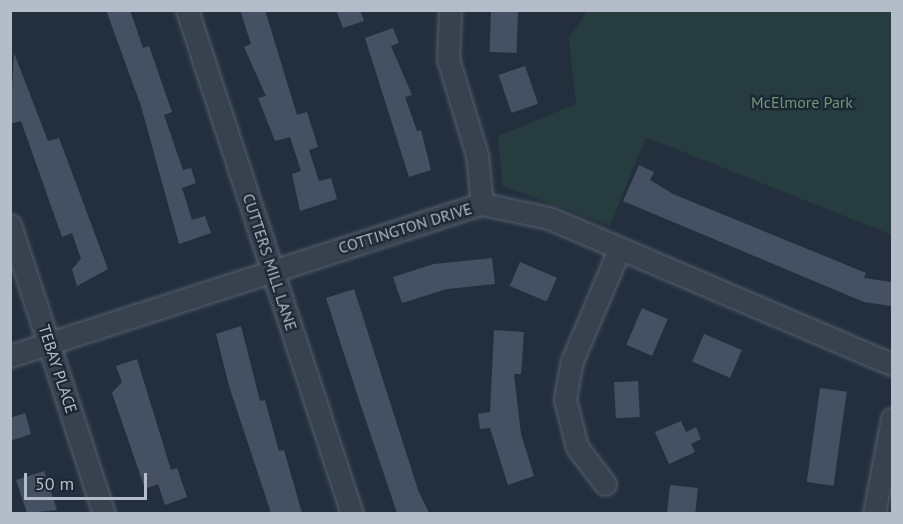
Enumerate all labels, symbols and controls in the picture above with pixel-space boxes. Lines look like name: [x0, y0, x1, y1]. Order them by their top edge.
park label: McElmore Park: [751, 92, 853, 112]
street label: CUTTERS MILL LANE: [239, 191, 301, 333]
street label: COTTINGTON DRIVE: [336, 199, 474, 257]
street label: TEBAY PLACE: [35, 322, 81, 416]
scale bar: [27, 461, 150, 499]
text: 50 m: [35, 472, 74, 495]

